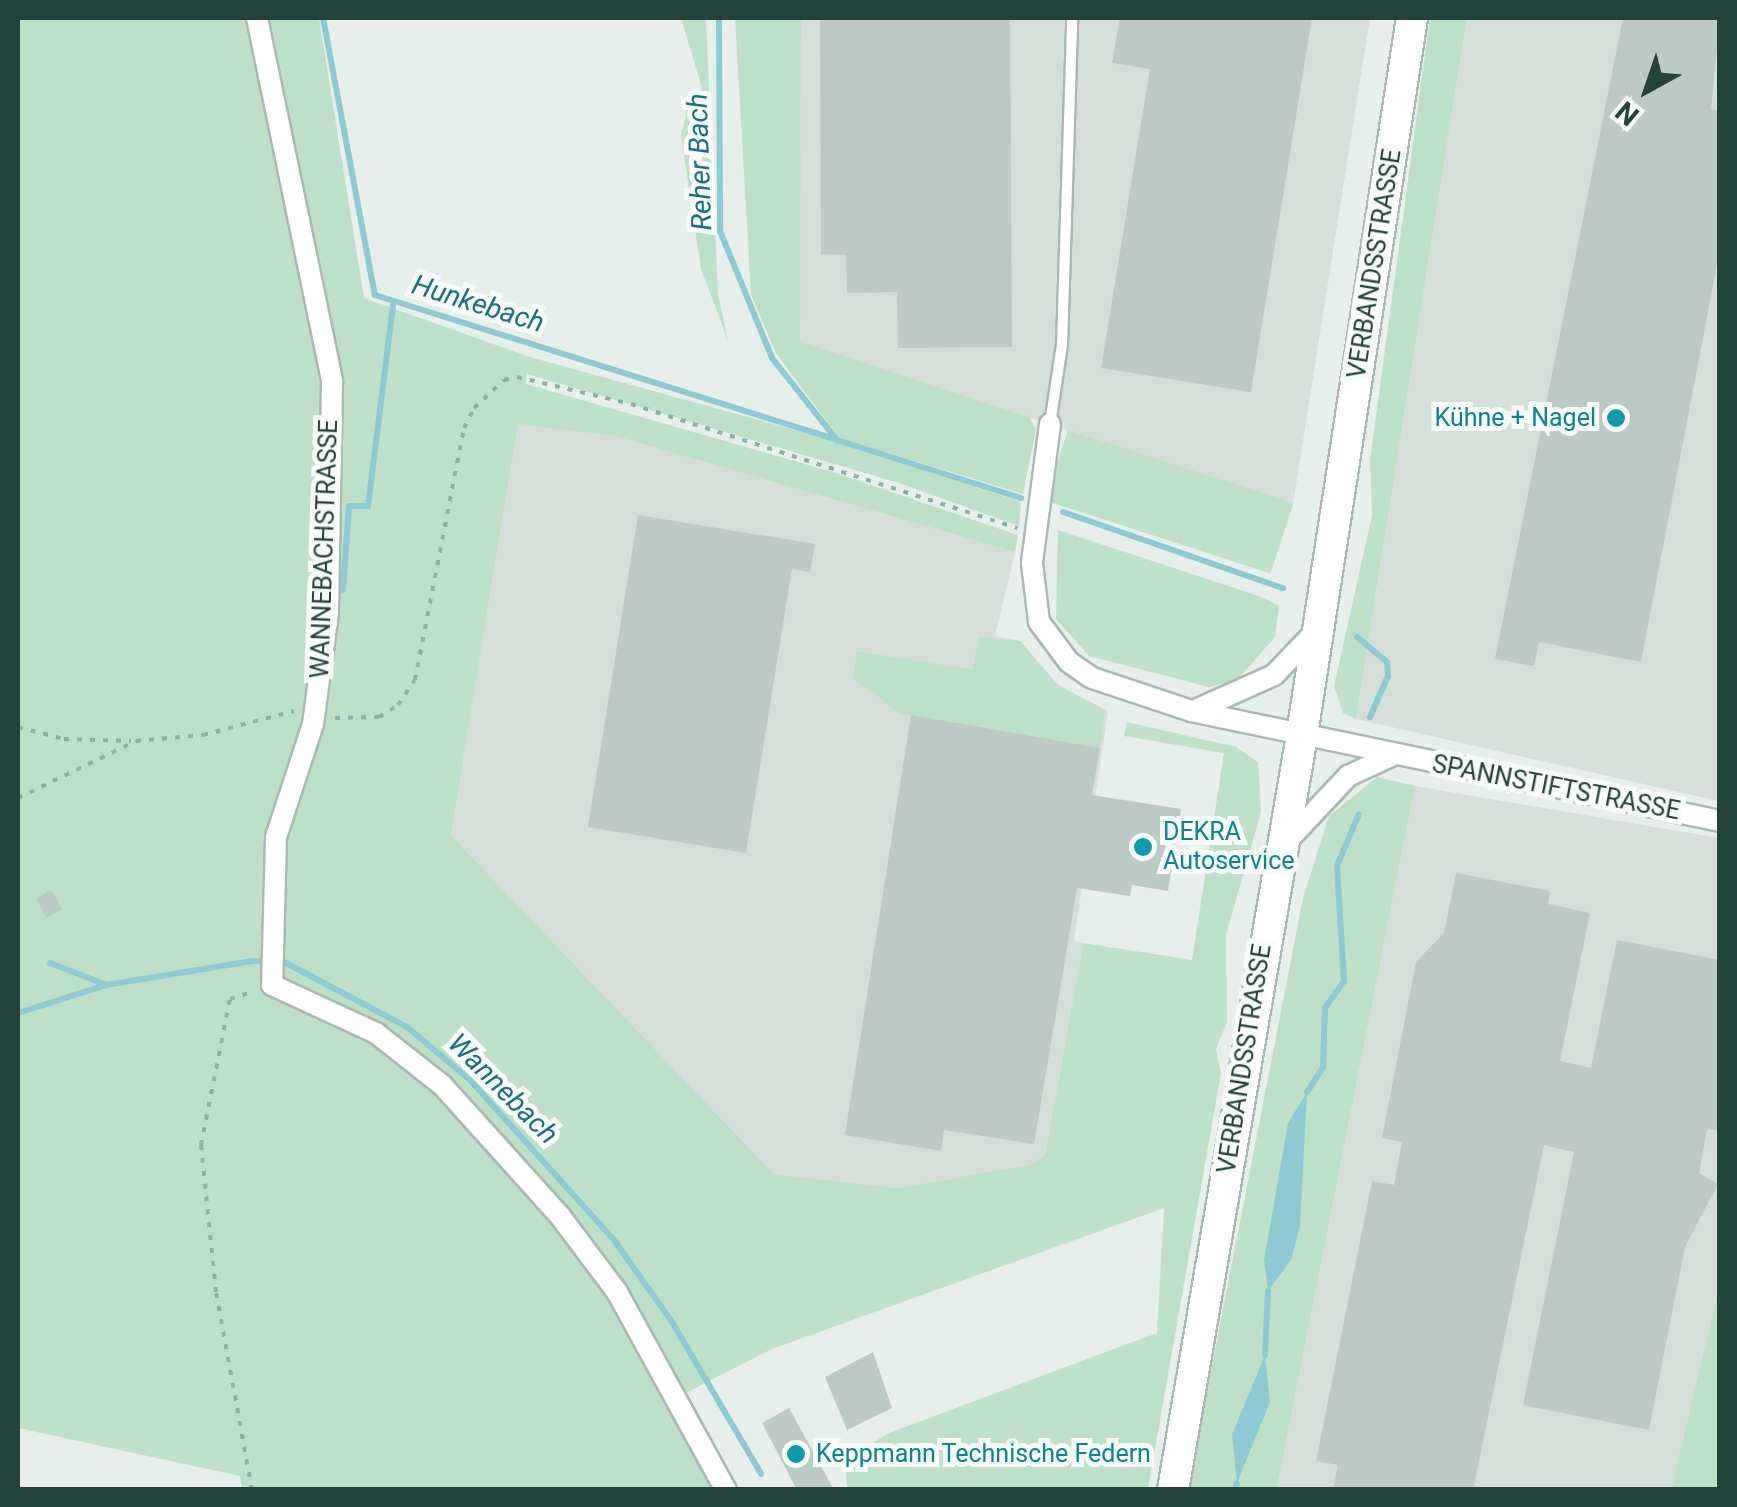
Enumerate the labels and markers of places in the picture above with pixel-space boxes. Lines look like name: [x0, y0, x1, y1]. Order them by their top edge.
place label: Kühne + Nagel: [1435, 403, 1596, 433]
marker: Kühne + Nagel: [1605, 407, 1627, 429]
place label: DEKRA Autoservice: [1163, 818, 1295, 877]
marker: DEKRA Autoservice: [1132, 836, 1154, 858]
place label: Keppmann Technische Federn: [816, 1439, 1151, 1469]
marker: Keppmann Technische Federn: [785, 1443, 807, 1465]

